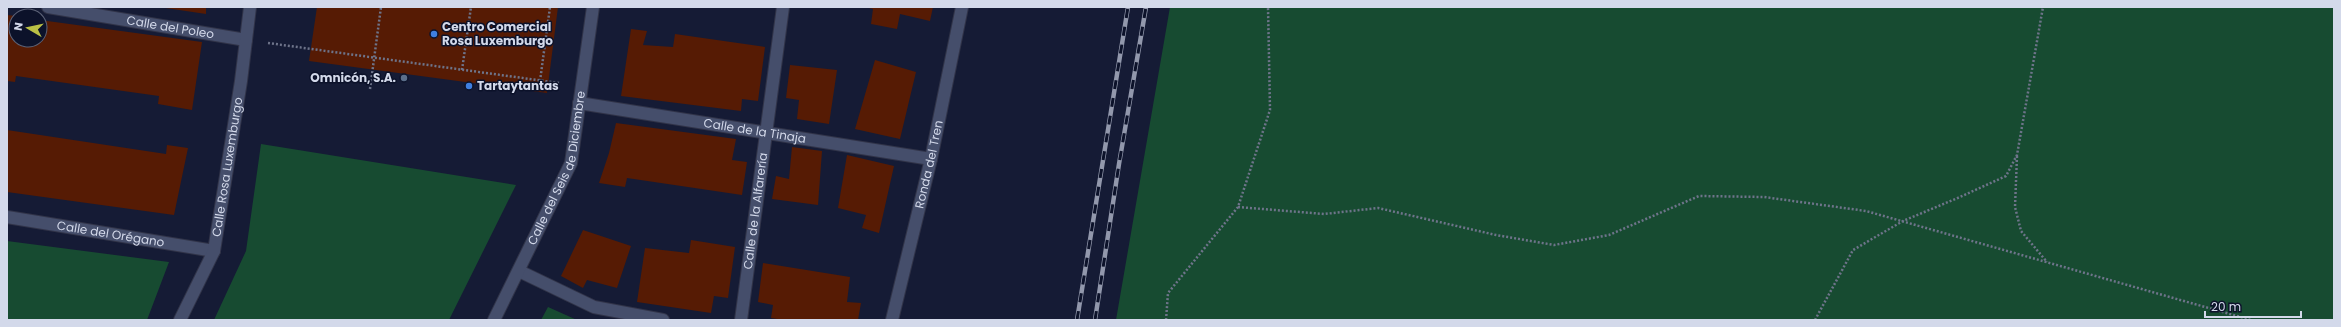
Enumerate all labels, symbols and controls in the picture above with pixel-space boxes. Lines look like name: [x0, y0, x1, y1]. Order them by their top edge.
north arrow: [8, 8, 48, 48]
street label: Calle del Poleo: [125, 11, 216, 43]
place label: Centro Comercial Rosa Luxemburgo: [442, 18, 553, 49]
text: N: [10, 21, 27, 32]
marker: Centro Comercial Rosa Luxemburgo: [429, 29, 439, 39]
place label: Omnicón, S.A.: [310, 69, 396, 86]
marker: Omnicón, S.A.: [399, 73, 409, 83]
place label: Tartaytantas: [477, 77, 559, 94]
marker: Tartaytantas: [464, 81, 474, 91]
street label: Calle del Seis de Diciembre: [523, 90, 589, 248]
street label: Calle Rosa Luxemburgo: [207, 96, 246, 238]
street label: Calle de la Tinaja: [702, 114, 807, 147]
street label: Ronda del Tren: [910, 119, 947, 210]
street label: Calle de la Alfarería: [739, 151, 771, 270]
street label: Calle del Orégano: [56, 216, 166, 251]
scale bar: [2205, 293, 2301, 319]
text: 20 m: [2211, 298, 2241, 315]

